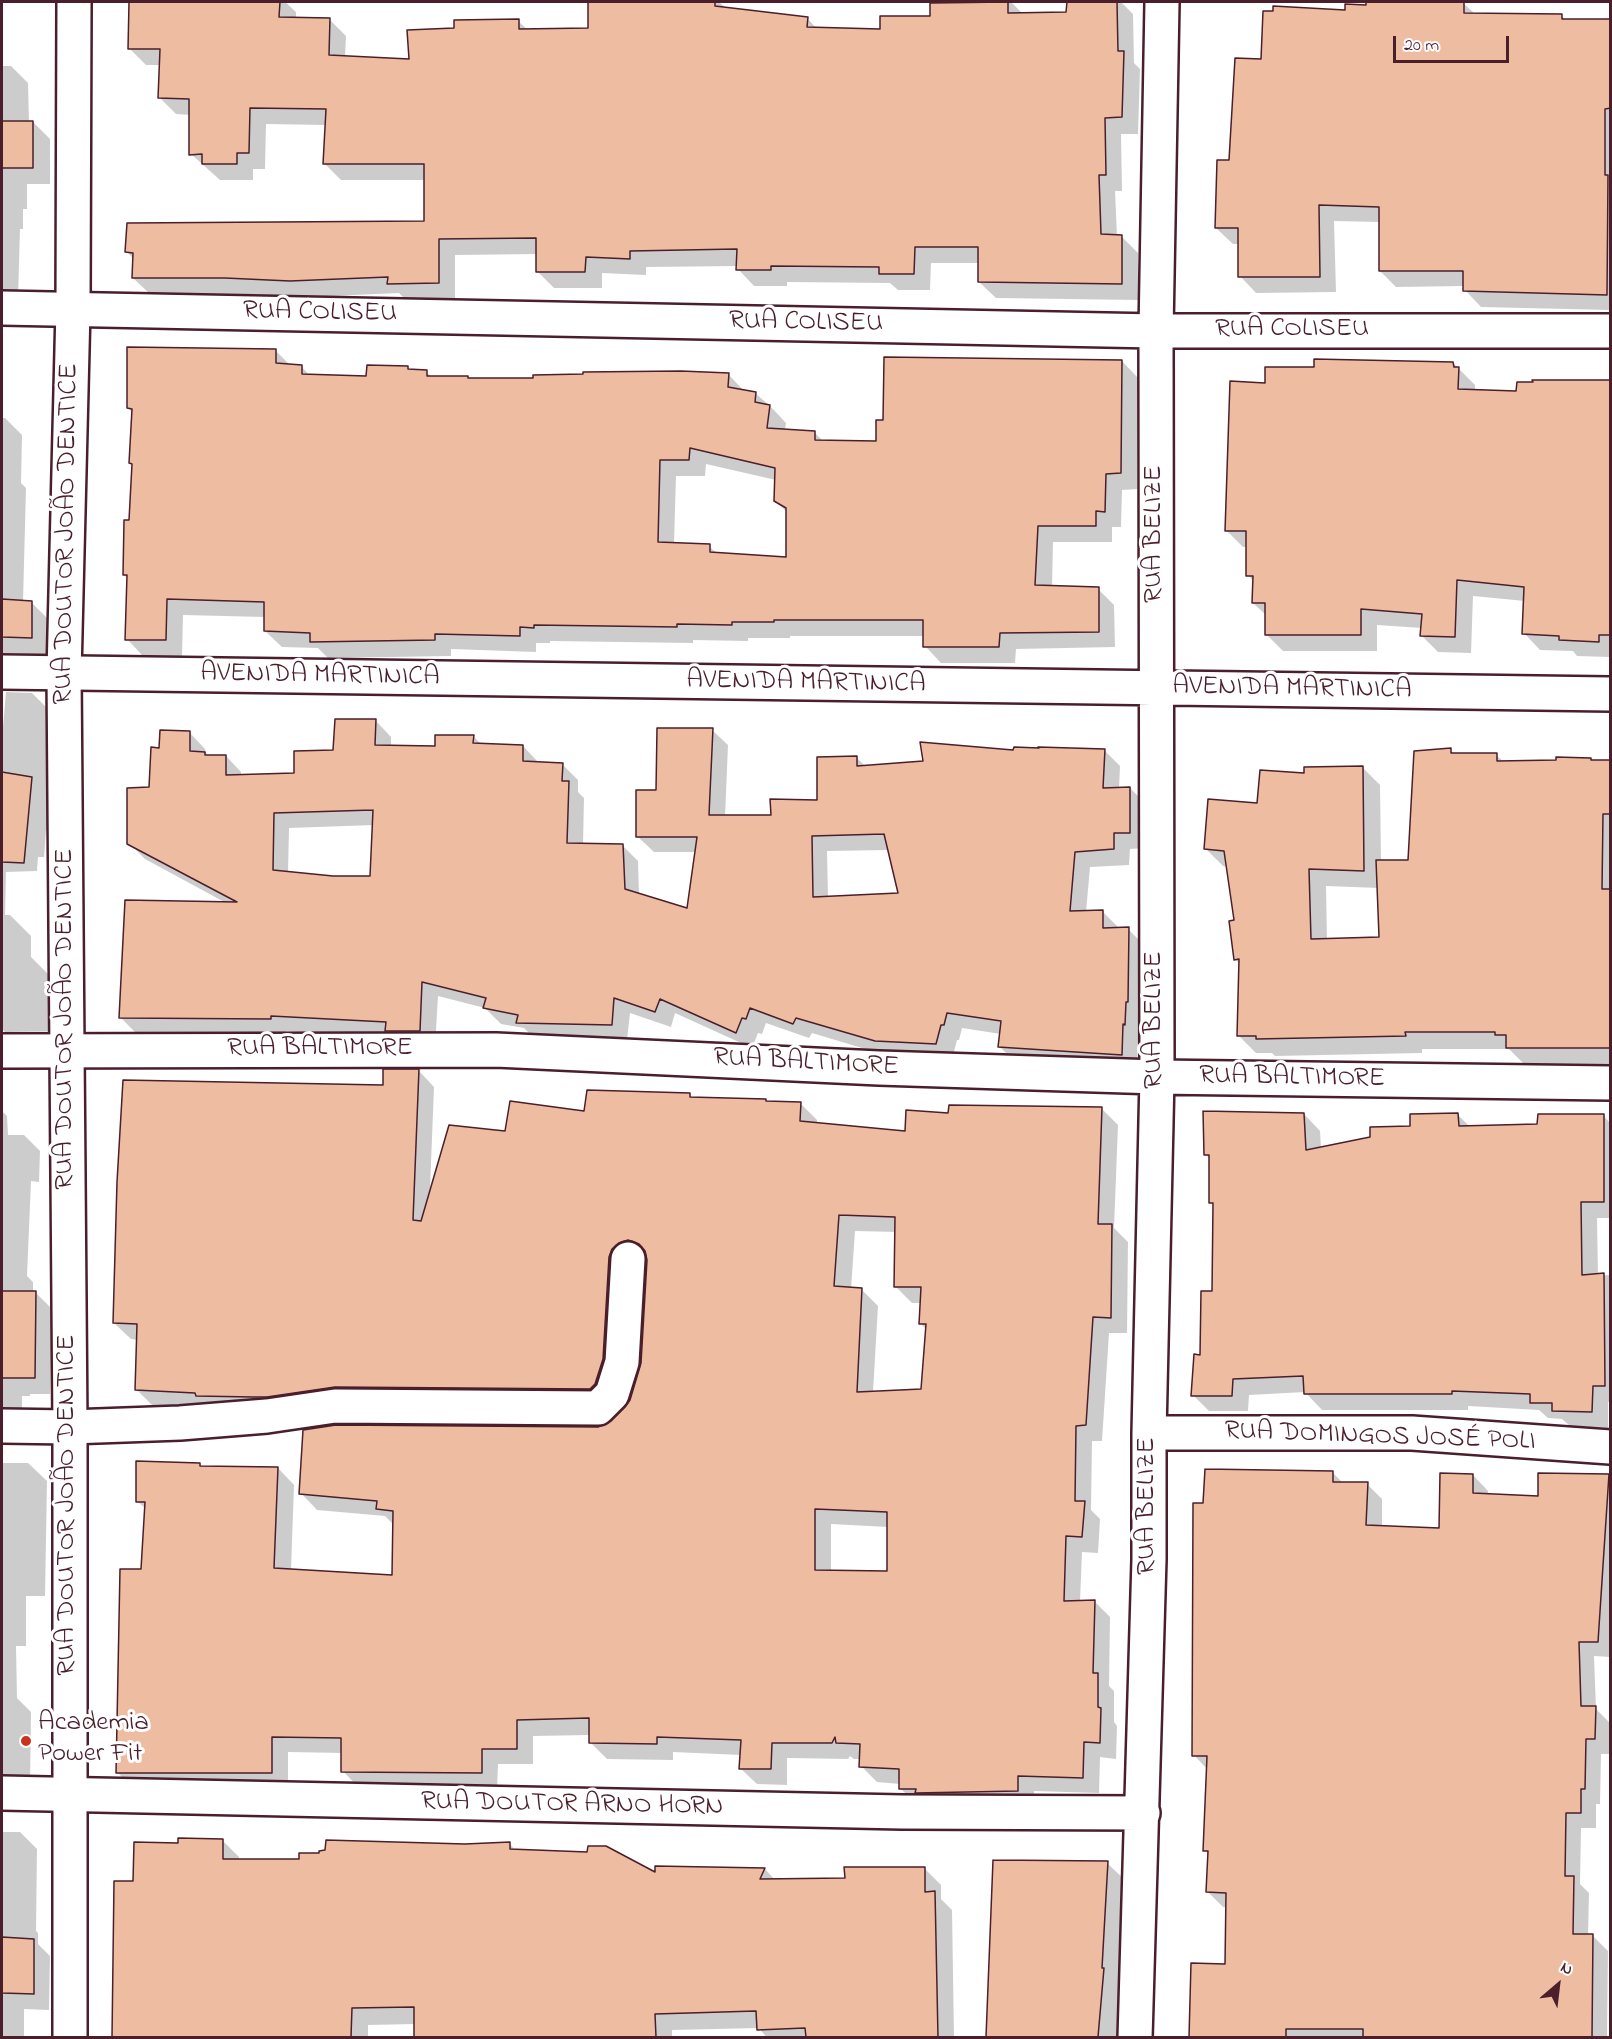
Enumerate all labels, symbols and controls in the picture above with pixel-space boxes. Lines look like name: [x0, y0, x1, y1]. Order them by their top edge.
scale bar: [1396, 24, 1512, 62]
text: 20 m: [1404, 33, 1439, 59]
street label: RUA COLISEU: [243, 296, 397, 332]
street label: RUA COLISEU: [729, 306, 883, 342]
street label: RUA COLISEU: [1215, 315, 1369, 347]
street label: RUA DOUTOR JOÃO DENTICE: [49, 363, 87, 705]
street label: RUA BELIZE: [1140, 465, 1172, 603]
street label: AVENIDA MARTINICA: [200, 659, 440, 695]
street label: AVENIDA MARTINICA: [686, 666, 926, 702]
street label: AVENIDA MARTINICA: [1172, 672, 1412, 708]
street label: RUA DOUTOR JOÃO DENTICE: [51, 848, 83, 1190]
street label: RUA BELIZE: [1140, 951, 1172, 1089]
street label: RUA BALTIMORE: [227, 1034, 413, 1066]
street label: RUA BALTIMORE: [712, 1043, 900, 1085]
street label: RUA BALTIMORE: [1199, 1061, 1385, 1097]
street label: RUA DOUTOR JOÃO DENTICE: [53, 1334, 85, 1676]
street label: RUA DOMINGOS JOSÉ POLI: [1224, 1416, 1536, 1460]
street label: RUA BELIZE: [1133, 1437, 1165, 1575]
place label: Academia Power Fit: [38, 1709, 149, 1772]
marker: Academia Power Fit: [19, 1734, 33, 1748]
street label: RUA DOUTOR ARNO HORN: [420, 1787, 724, 1825]
north arrow: [1528, 1955, 1588, 2015]
text: N: [1556, 1956, 1577, 1982]

